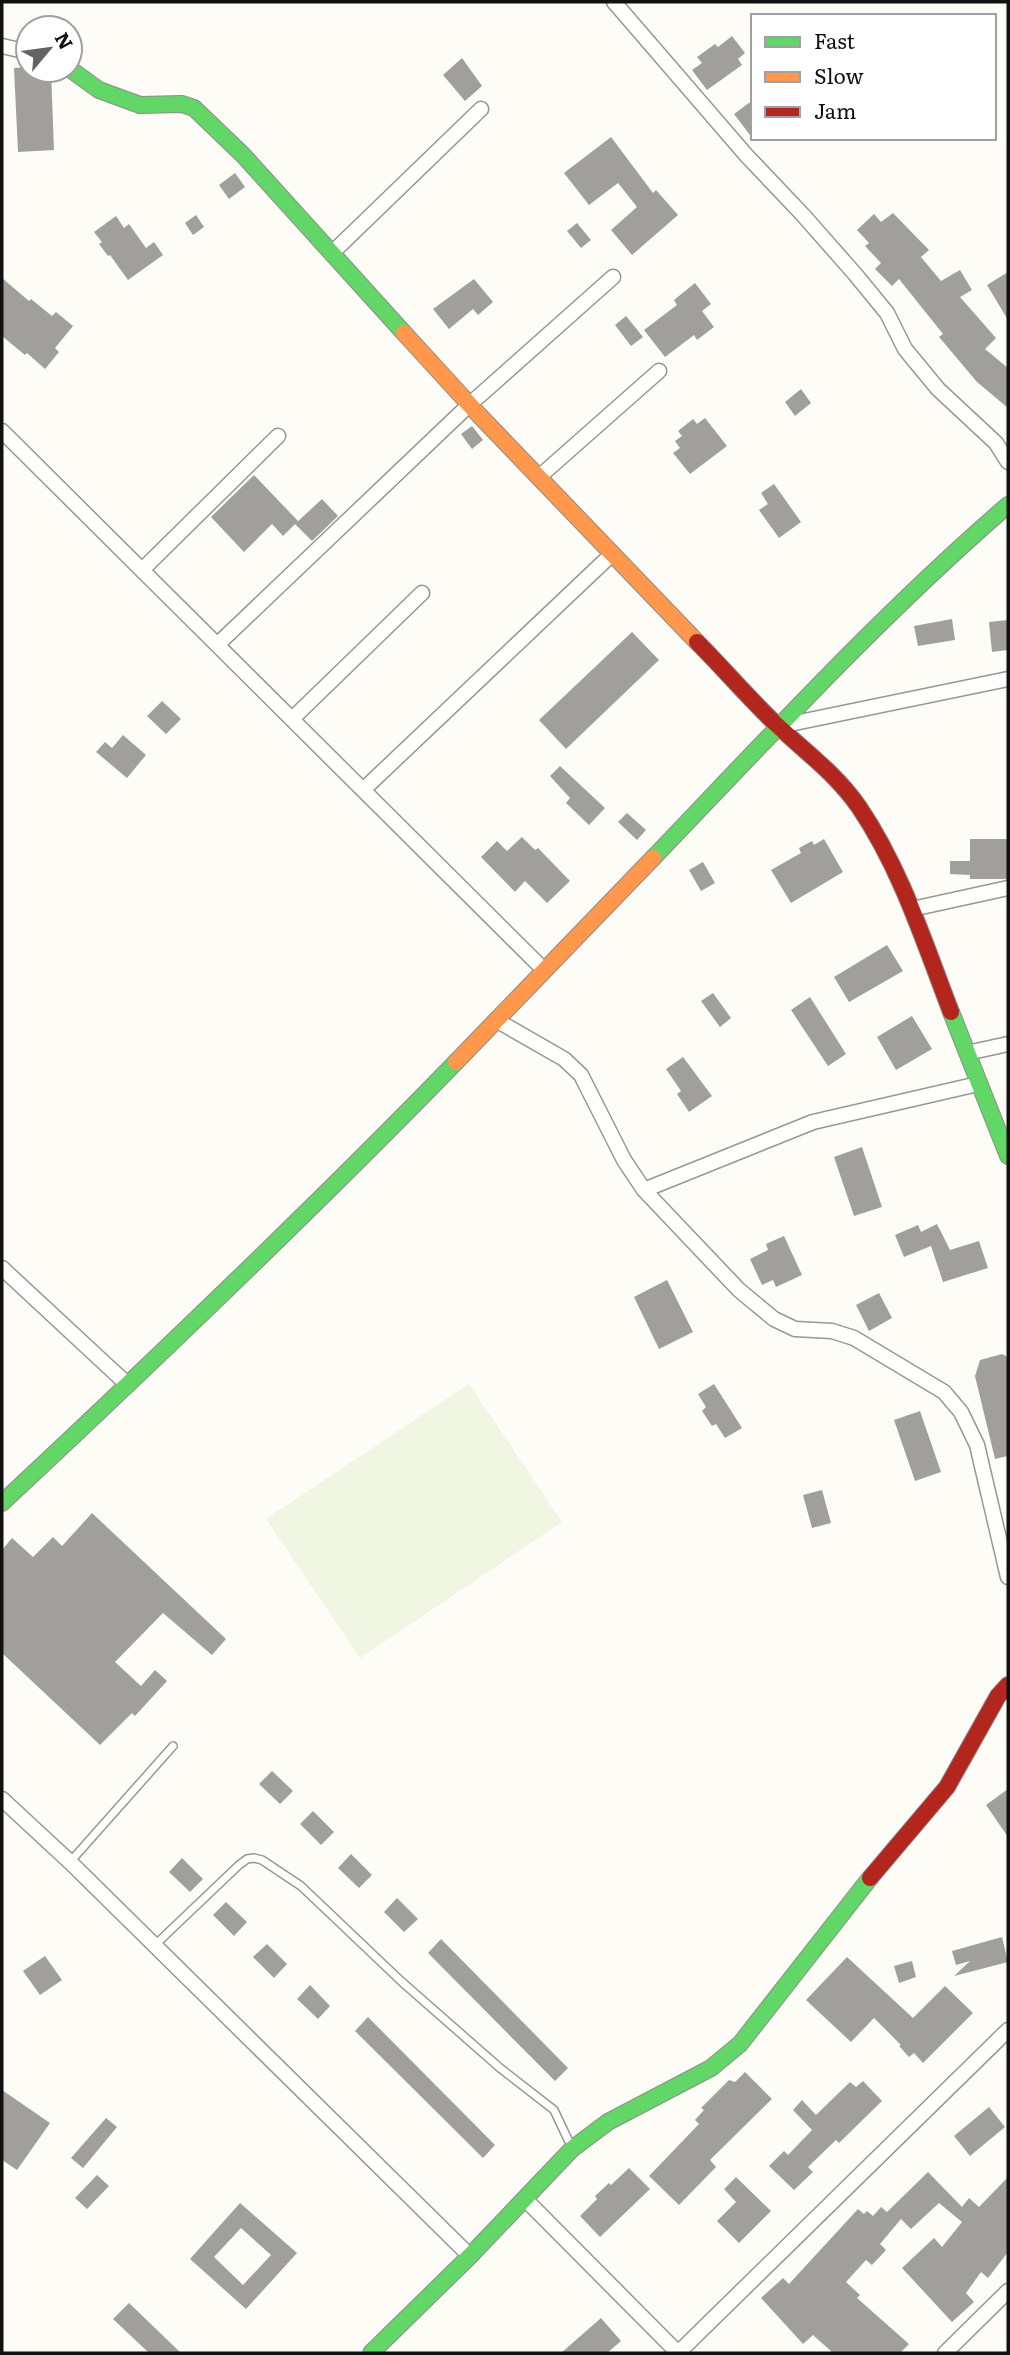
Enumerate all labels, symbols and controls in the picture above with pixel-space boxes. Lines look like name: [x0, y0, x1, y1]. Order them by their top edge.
north arrow: [14, 14, 84, 84]
legend: [751, 14, 996, 140]
text: Fast: [814, 24, 855, 55]
text: N: [49, 27, 81, 54]
text: Slow: [814, 59, 864, 90]
text: Jam: [814, 94, 856, 125]

